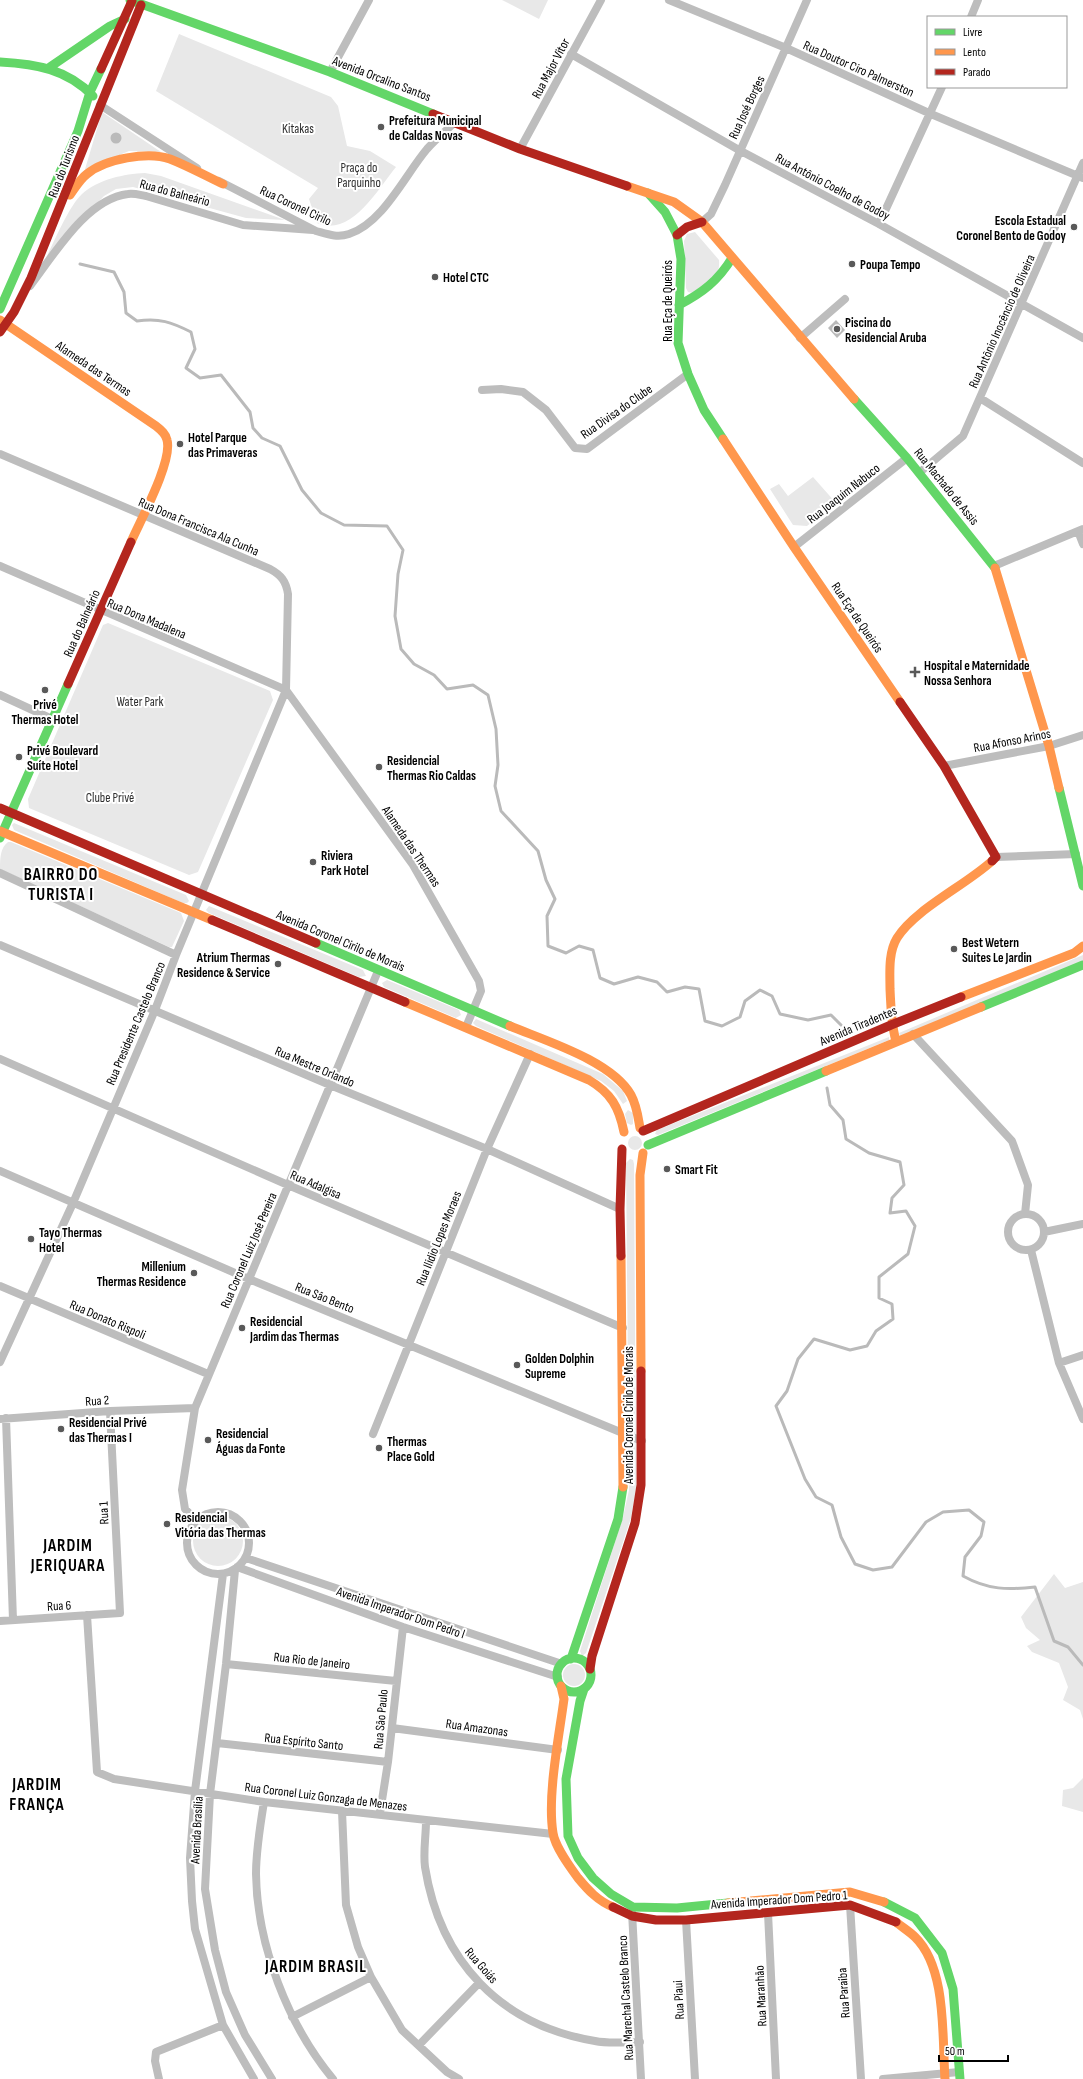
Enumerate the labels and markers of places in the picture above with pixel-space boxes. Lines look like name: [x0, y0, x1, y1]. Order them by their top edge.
place label: Prefeitura Municipal de Caldas Novas: [389, 113, 482, 144]
marker: Prefeitura Municipal de Caldas Novas: [376, 122, 386, 132]
place label: Escola Estadual Coronel Bento de Godoy: [956, 213, 1067, 244]
marker: Escola Estadual Coronel Bento de Godoy: [1069, 222, 1079, 232]
place label: Poupa Tempo: [860, 257, 921, 273]
marker: Poupa Tempo: [847, 259, 857, 269]
place label: Hotel CTC: [443, 270, 489, 286]
marker: Hotel CTC: [430, 272, 440, 282]
place label: Piscina do Residencial Aruba: [845, 315, 927, 346]
marker: Piscina do Residencial Aruba: [832, 324, 842, 334]
place label: Hotel Parque das Primaveras: [188, 430, 257, 461]
marker: Hotel Parque das Primaveras: [175, 439, 185, 449]
place label: Hospital e Maternidade Nossa Senhora: [924, 658, 1030, 689]
marker: Hospital e Maternidade Nossa Senhora: [909, 666, 921, 678]
marker: Privé Thermas Hotel: [40, 685, 50, 695]
place label: Privé Thermas Hotel: [12, 697, 79, 728]
place label: Privé Boulevard Suíte Hotel: [27, 743, 98, 774]
marker: Privé Boulevard Suíte Hotel: [14, 752, 24, 762]
place label: Residencial Thermas Rio Caldas: [387, 753, 476, 784]
marker: Residencial Thermas Rio Caldas: [374, 762, 384, 772]
place label: Riviera Park Hotel: [321, 848, 369, 879]
marker: Riviera Park Hotel: [308, 857, 318, 867]
place label: Best Wetern Suites Le Jardin: [962, 935, 1032, 966]
marker: Best Wetern Suites Le Jardin: [949, 944, 959, 954]
place label: Atrium Thermas Residence & Service: [177, 950, 270, 981]
marker: Atrium Thermas Residence & Service: [273, 959, 283, 969]
place label: Smart Fit: [675, 1162, 718, 1178]
marker: Smart Fit: [662, 1164, 672, 1174]
place label: Tayo Thermas Hotel: [39, 1225, 102, 1256]
marker: Tayo Thermas Hotel: [26, 1234, 36, 1244]
place label: Millenium Thermas Residence: [97, 1259, 186, 1290]
marker: Millenium Thermas Residence: [189, 1268, 199, 1278]
place label: Residencial Jardim das Thermas: [249, 1314, 339, 1345]
marker: Residencial Jardim das Thermas: [237, 1323, 247, 1333]
place label: Golden Dolphin Supreme: [525, 1351, 594, 1382]
marker: Golden Dolphin Supreme: [512, 1360, 522, 1370]
place label: Residencial Privé das Thermas I: [69, 1415, 147, 1446]
marker: Residencial Privé das Thermas I: [56, 1424, 66, 1434]
place label: Residencial Águas da Fonte: [215, 1426, 286, 1457]
place label: Thermas Place Gold: [387, 1434, 435, 1465]
marker: Residencial Águas da Fonte: [203, 1435, 213, 1445]
marker: Thermas Place Gold: [374, 1443, 384, 1453]
place label: Residencial Vitória das Thermas: [175, 1510, 266, 1541]
marker: Residencial Vitória das Thermas: [162, 1519, 172, 1529]

